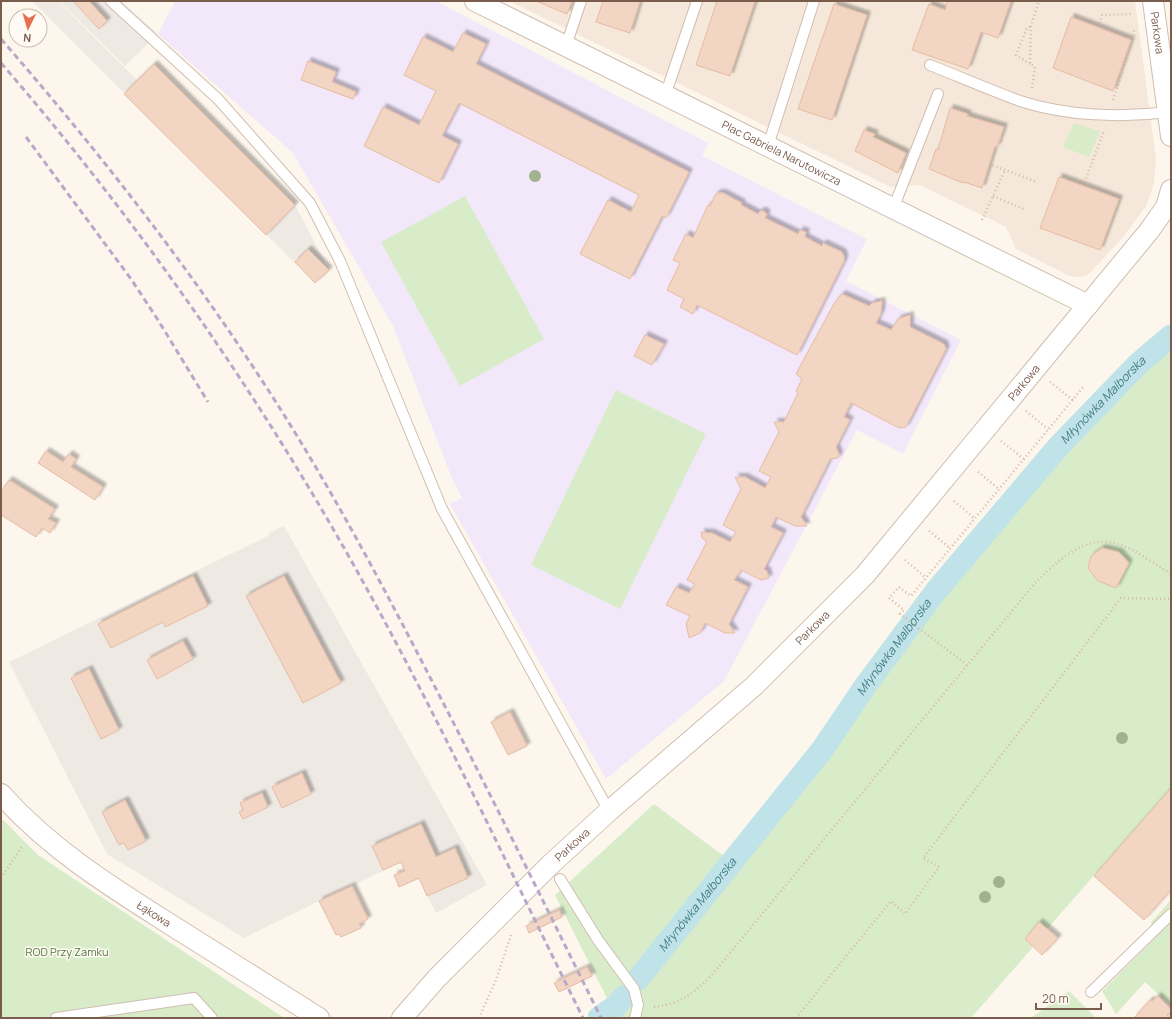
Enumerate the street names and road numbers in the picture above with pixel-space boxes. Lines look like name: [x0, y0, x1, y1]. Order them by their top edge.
street label: Parkowa: [1147, 11, 1168, 55]
street label: Plac Gabriela Narutowicza: [719, 117, 844, 188]
street label: Parkowa: [1004, 361, 1043, 403]
street label: Parkowa: [792, 607, 832, 648]
street label: Parkowa: [551, 825, 593, 864]
street label: Łąkowa: [134, 897, 174, 930]

